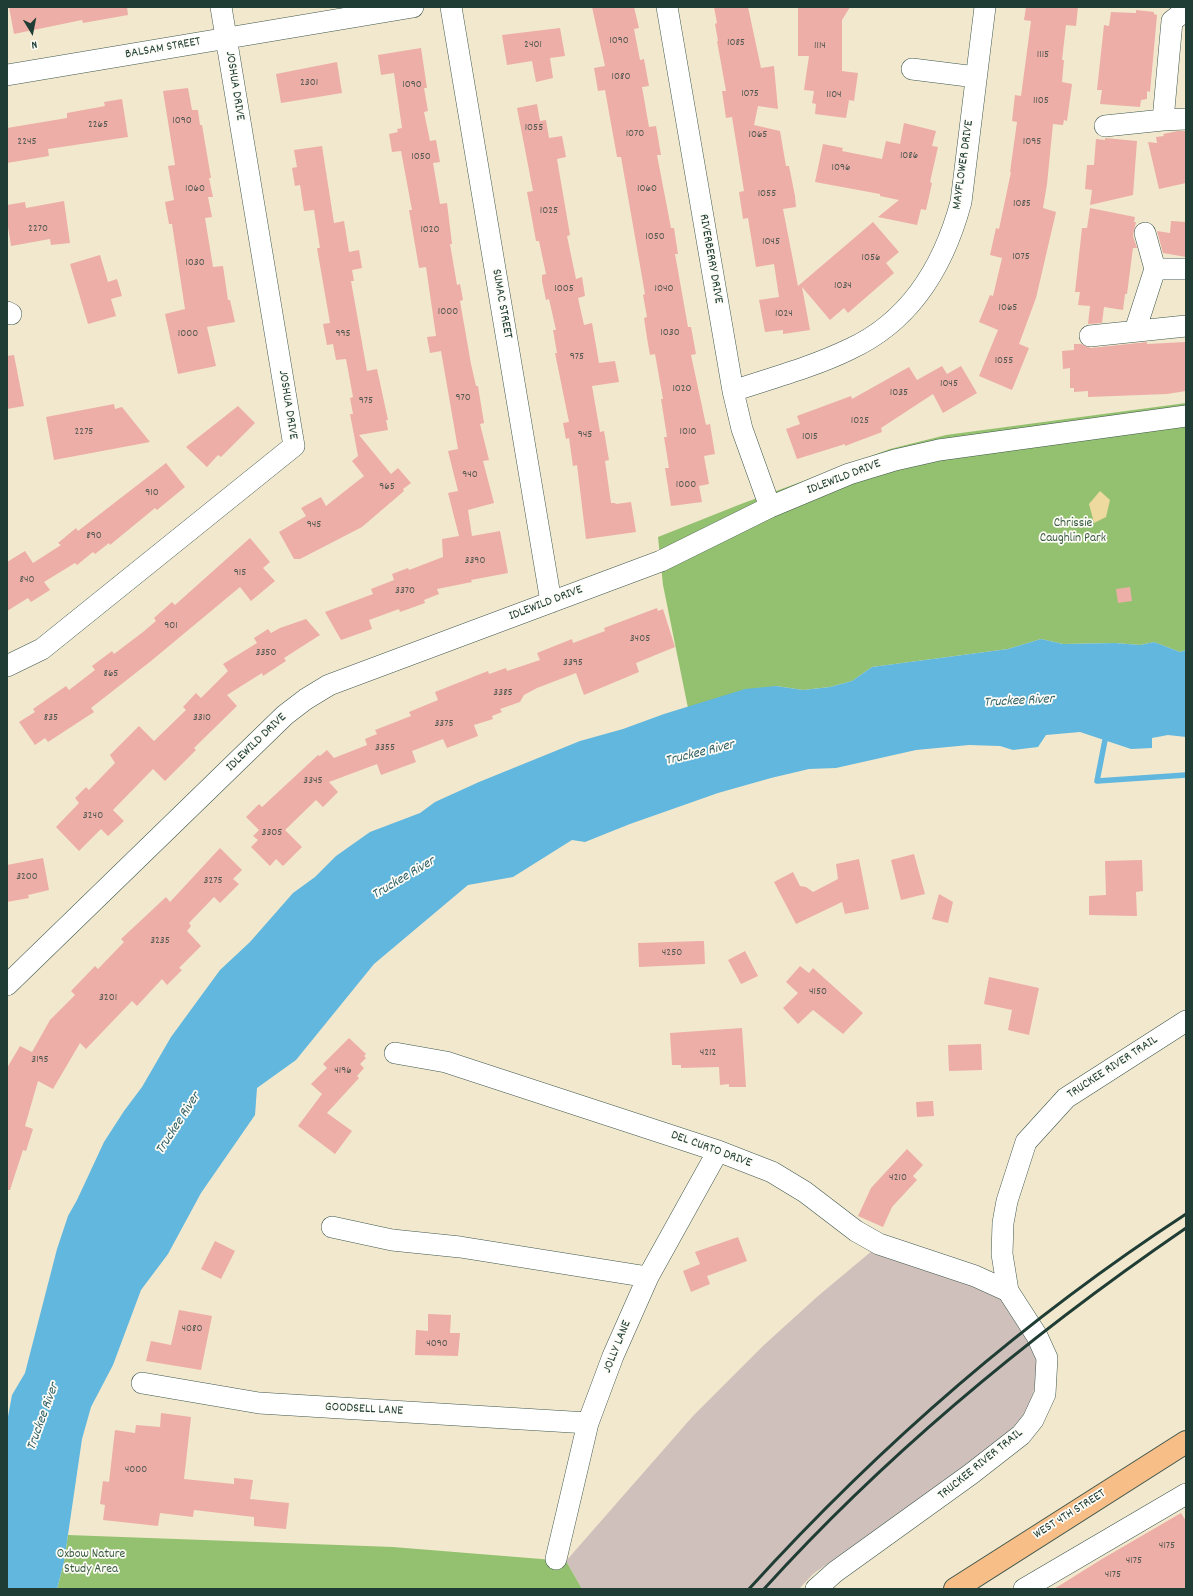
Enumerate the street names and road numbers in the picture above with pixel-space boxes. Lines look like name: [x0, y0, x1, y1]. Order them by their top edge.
street label: BALSAM STREET: [124, 35, 202, 63]
street label: JOSHUA DRIVE: [221, 50, 247, 122]
street label: MAYFLOWER DRIVE: [950, 119, 978, 211]
street label: RIVERBERRY DRIVE: [694, 213, 726, 305]
street label: SUMAC STREET: [487, 268, 515, 340]
street label: JOSHUA DRIVE: [274, 369, 300, 441]
street label: IDLEWILD DRIVE: [805, 457, 883, 499]
street label: IDLEWILD DRIVE: [507, 583, 585, 625]
street label: IDLEWILD DRIVE: [224, 710, 290, 776]
street label: TRUCKEE RIVER TRAIL: [1065, 1033, 1161, 1103]
street label: DEL CURTO DRIVE: [668, 1128, 754, 1172]
street label: JOLLY LANE: [600, 1318, 636, 1376]
street label: GOODSELL LANE: [325, 1400, 403, 1420]
street label: TRUCKEE RIVER TRAIL: [935, 1426, 1027, 1504]
street label: WEST 4TH STREET: [1031, 1487, 1109, 1543]

